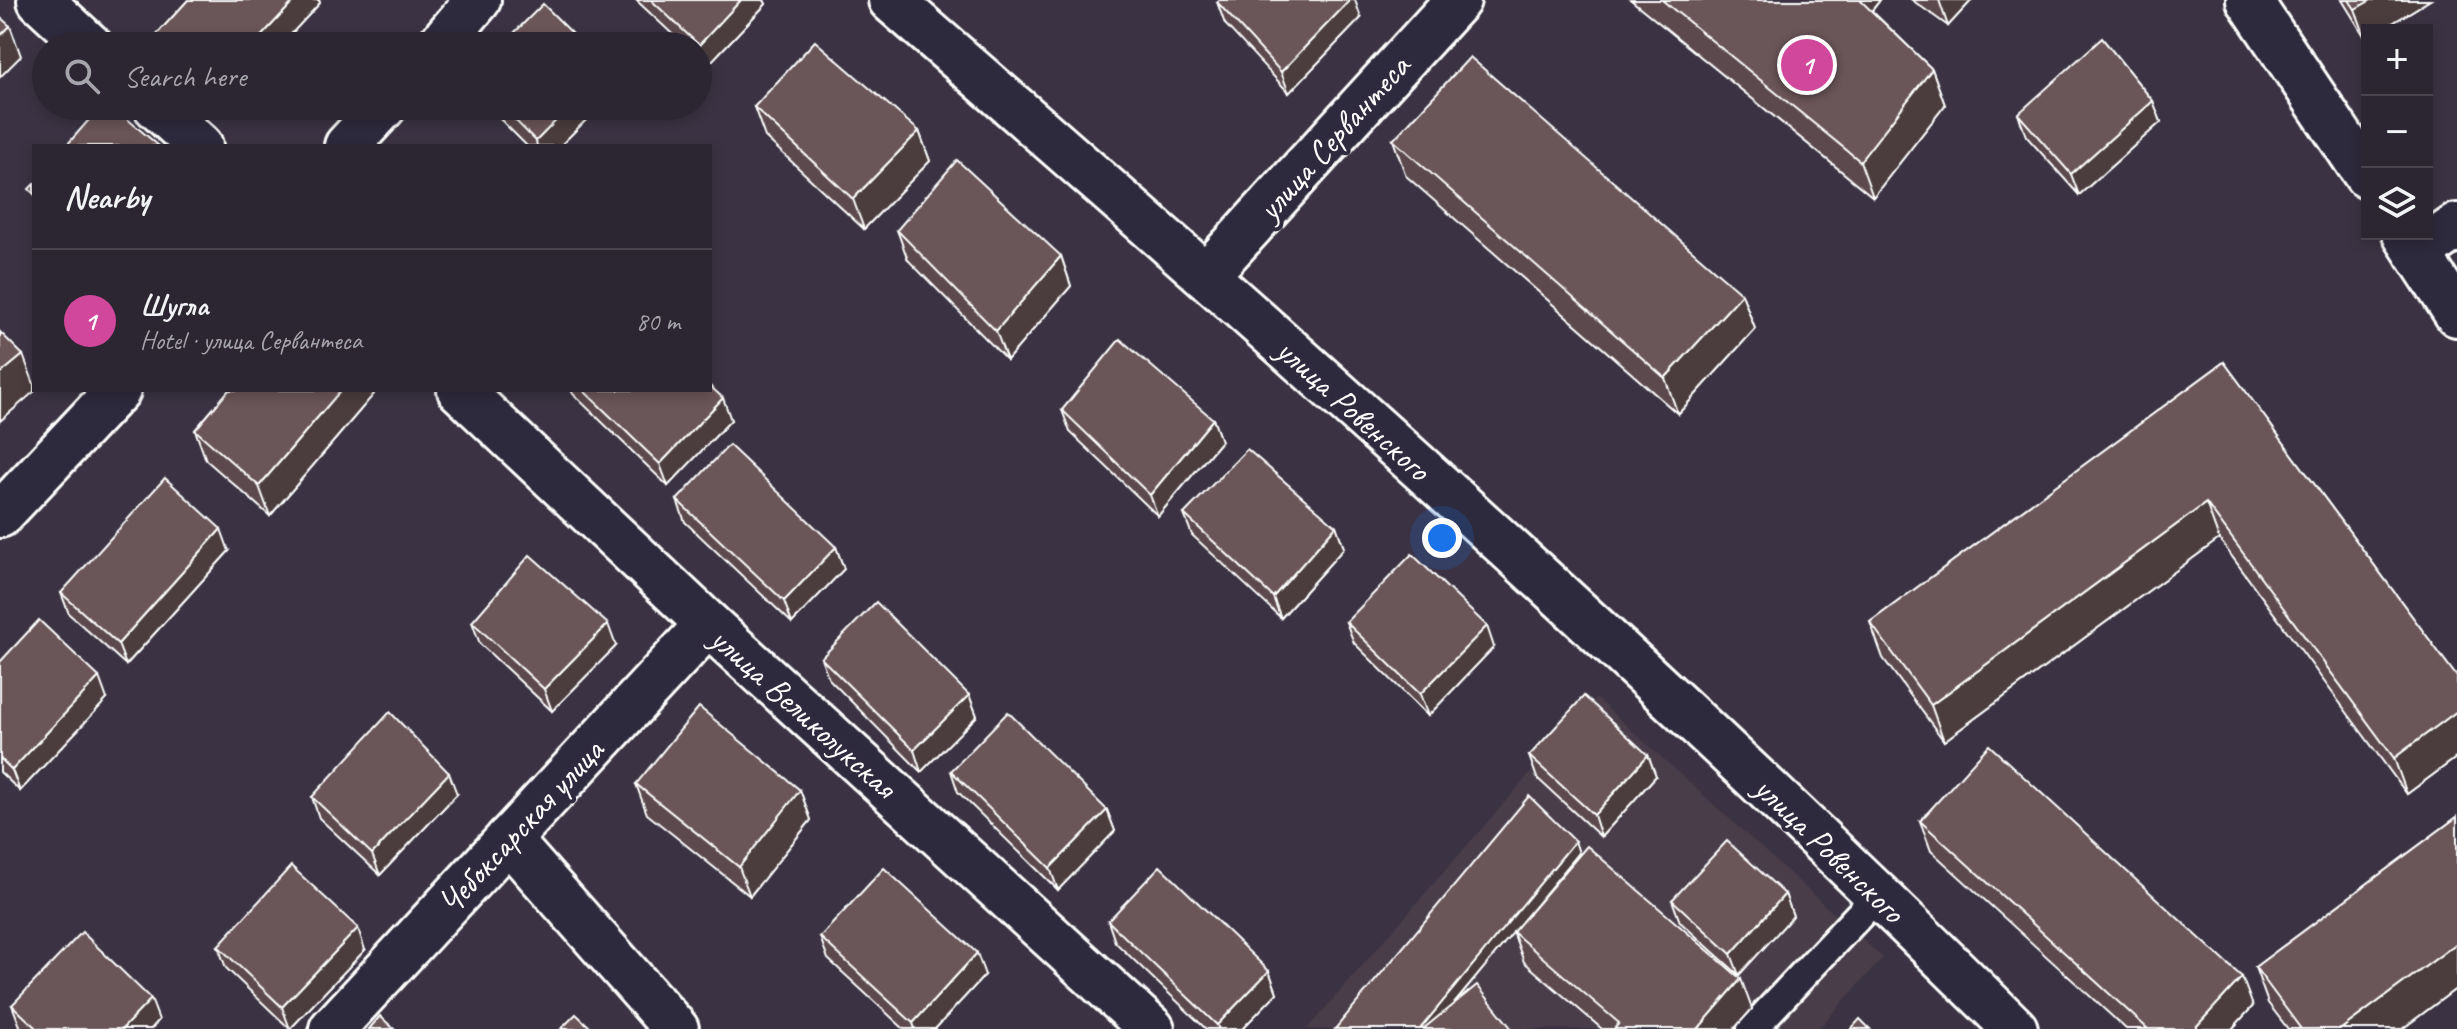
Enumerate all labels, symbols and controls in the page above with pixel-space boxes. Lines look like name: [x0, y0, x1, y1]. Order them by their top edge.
map controls: [2361, 24, 2433, 240]
button: +: [2361, 24, 2433, 96]
search box: [32, 32, 712, 120]
pin: 1: [1781, 35, 1833, 95]
street label: улица Сервантеса: [1246, 44, 1420, 231]
icon: search: [60, 54, 104, 98]
text: Search here: [124, 57, 246, 95]
button: −: [2361, 96, 2433, 168]
button: layers: [2361, 168, 2433, 240]
text: Nearby: [64, 175, 150, 218]
text: Шугла: [140, 286, 209, 324]
text: 1: [84, 305, 96, 338]
text: 80 m: [636, 305, 680, 338]
text: Hotel · улица Сервантеса: [140, 324, 362, 357]
street label: улица Ровенского: [1266, 327, 1441, 491]
your location: [1422, 518, 1462, 558]
street label: улица Великолукская: [700, 616, 907, 809]
street label: Чебоксарская улица: [428, 728, 614, 923]
street label: улица Ровенского: [1744, 765, 1916, 933]

